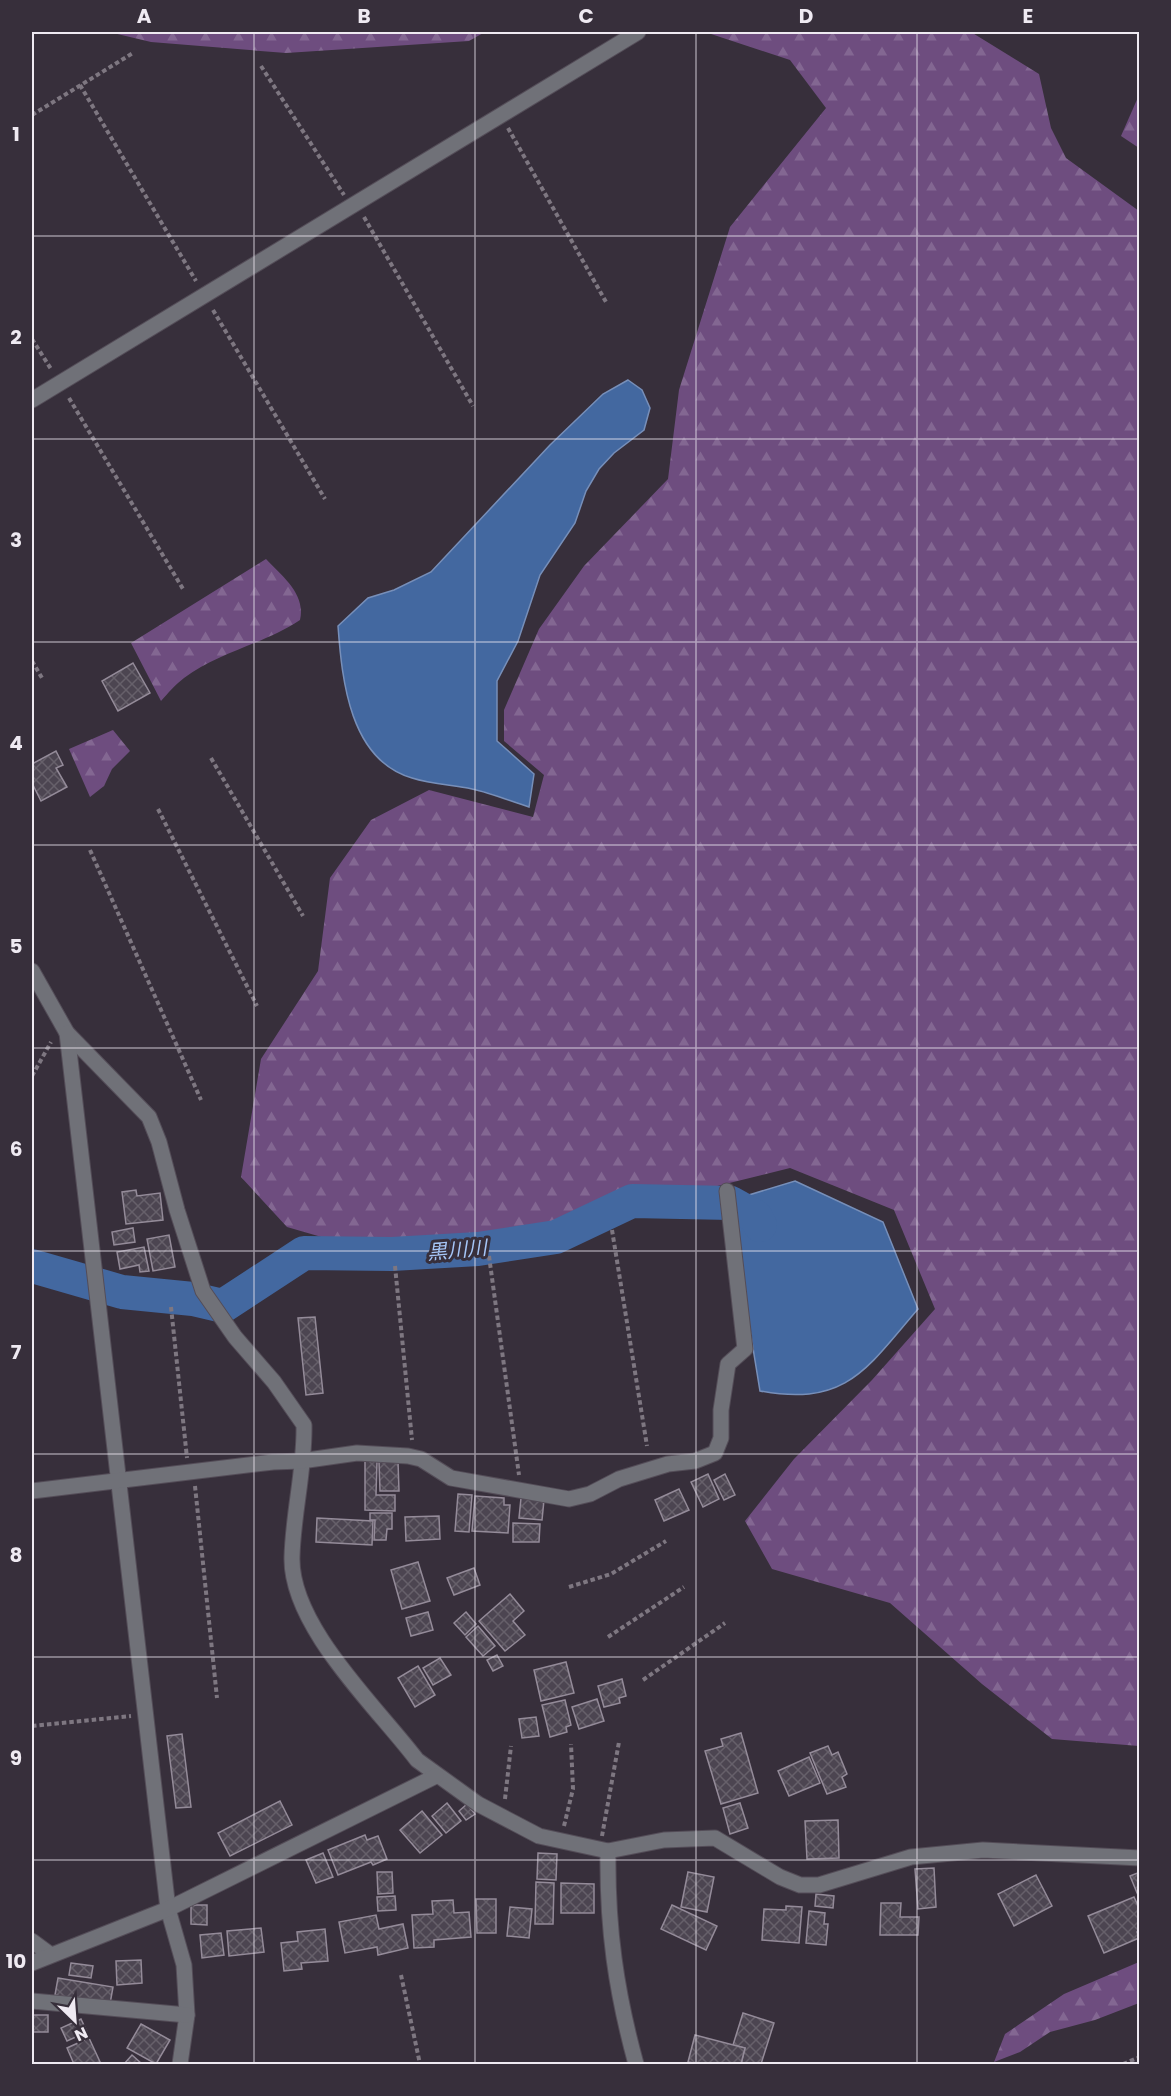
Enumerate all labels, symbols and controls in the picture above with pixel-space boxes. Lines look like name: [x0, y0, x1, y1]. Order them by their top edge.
text: A: [137, 2, 152, 30]
text: B: [357, 2, 371, 30]
text: C: [578, 2, 594, 30]
text: D: [799, 2, 813, 30]
text: E: [1023, 2, 1033, 30]
text: 1: [12, 120, 20, 148]
text: 2: [10, 323, 22, 351]
text: 3: [10, 526, 22, 554]
text: 4: [9, 729, 23, 757]
text: 5: [10, 932, 23, 960]
text: 6: [10, 1135, 22, 1163]
water label: 黒川川: [426, 1233, 490, 1267]
text: 7: [11, 1338, 22, 1366]
text: 8: [10, 1541, 22, 1569]
text: 9: [10, 1744, 22, 1772]
text: 10: [6, 1947, 26, 1975]
north arrow: [45, 1991, 105, 2051]
text: N: [71, 2021, 91, 2047]

